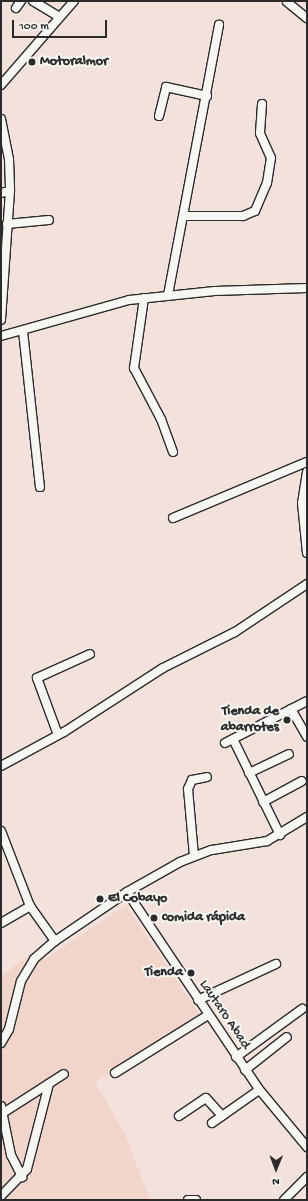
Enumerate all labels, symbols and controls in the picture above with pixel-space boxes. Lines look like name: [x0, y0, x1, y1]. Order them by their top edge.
scale bar: [14, 12, 109, 38]
text: 100 m: [19, 20, 49, 34]
place label: Motoralmor: [40, 54, 108, 70]
marker: Motoralmor: [27, 57, 37, 67]
place label: Tienda de abarrotes: [221, 704, 279, 736]
marker: Tienda de abarrotes: [282, 715, 292, 725]
place label: El Cobayo: [108, 891, 167, 907]
marker: El Cobayo: [95, 894, 105, 904]
place label: comida rápida: [162, 910, 245, 926]
marker: comida rápida: [149, 913, 159, 923]
place label: Tienda: [145, 965, 183, 981]
marker: Tienda: [186, 968, 196, 978]
street label: Lautaro Abad: [195, 977, 253, 1053]
north arrow: [256, 1149, 296, 1189]
text: N: [272, 1175, 279, 1187]

